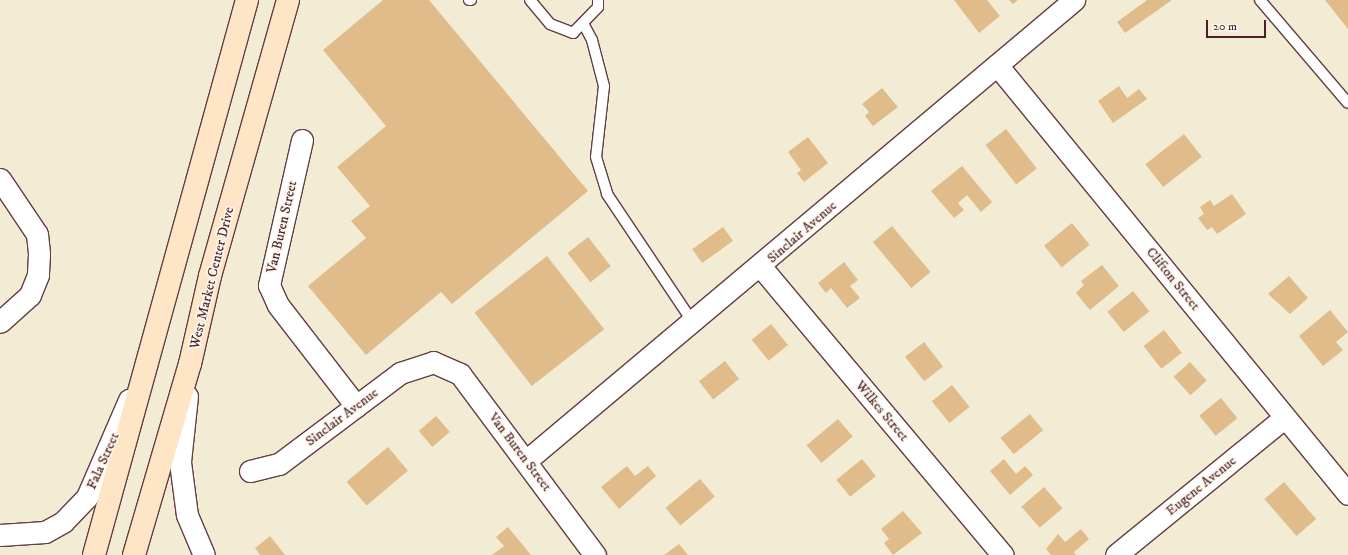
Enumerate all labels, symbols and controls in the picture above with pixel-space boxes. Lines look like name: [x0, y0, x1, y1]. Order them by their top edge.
scale bar: [1208, 12, 1268, 38]
text: 20 m: [1213, 19, 1237, 34]
street label: Van Buren Street: [263, 179, 301, 275]
street label: Sinclair Avenue: [764, 197, 840, 267]
street label: West Market Center Drive: [186, 205, 238, 351]
street label: Clifton Street: [1142, 244, 1204, 314]
street label: Wilkes Street: [852, 377, 912, 445]
street label: Sinclair Avenue: [302, 384, 382, 450]
street label: Van Buren Street: [485, 409, 555, 495]
street label: Fala Street: [83, 430, 123, 492]
street label: Eugene Avenue: [1162, 453, 1240, 519]

